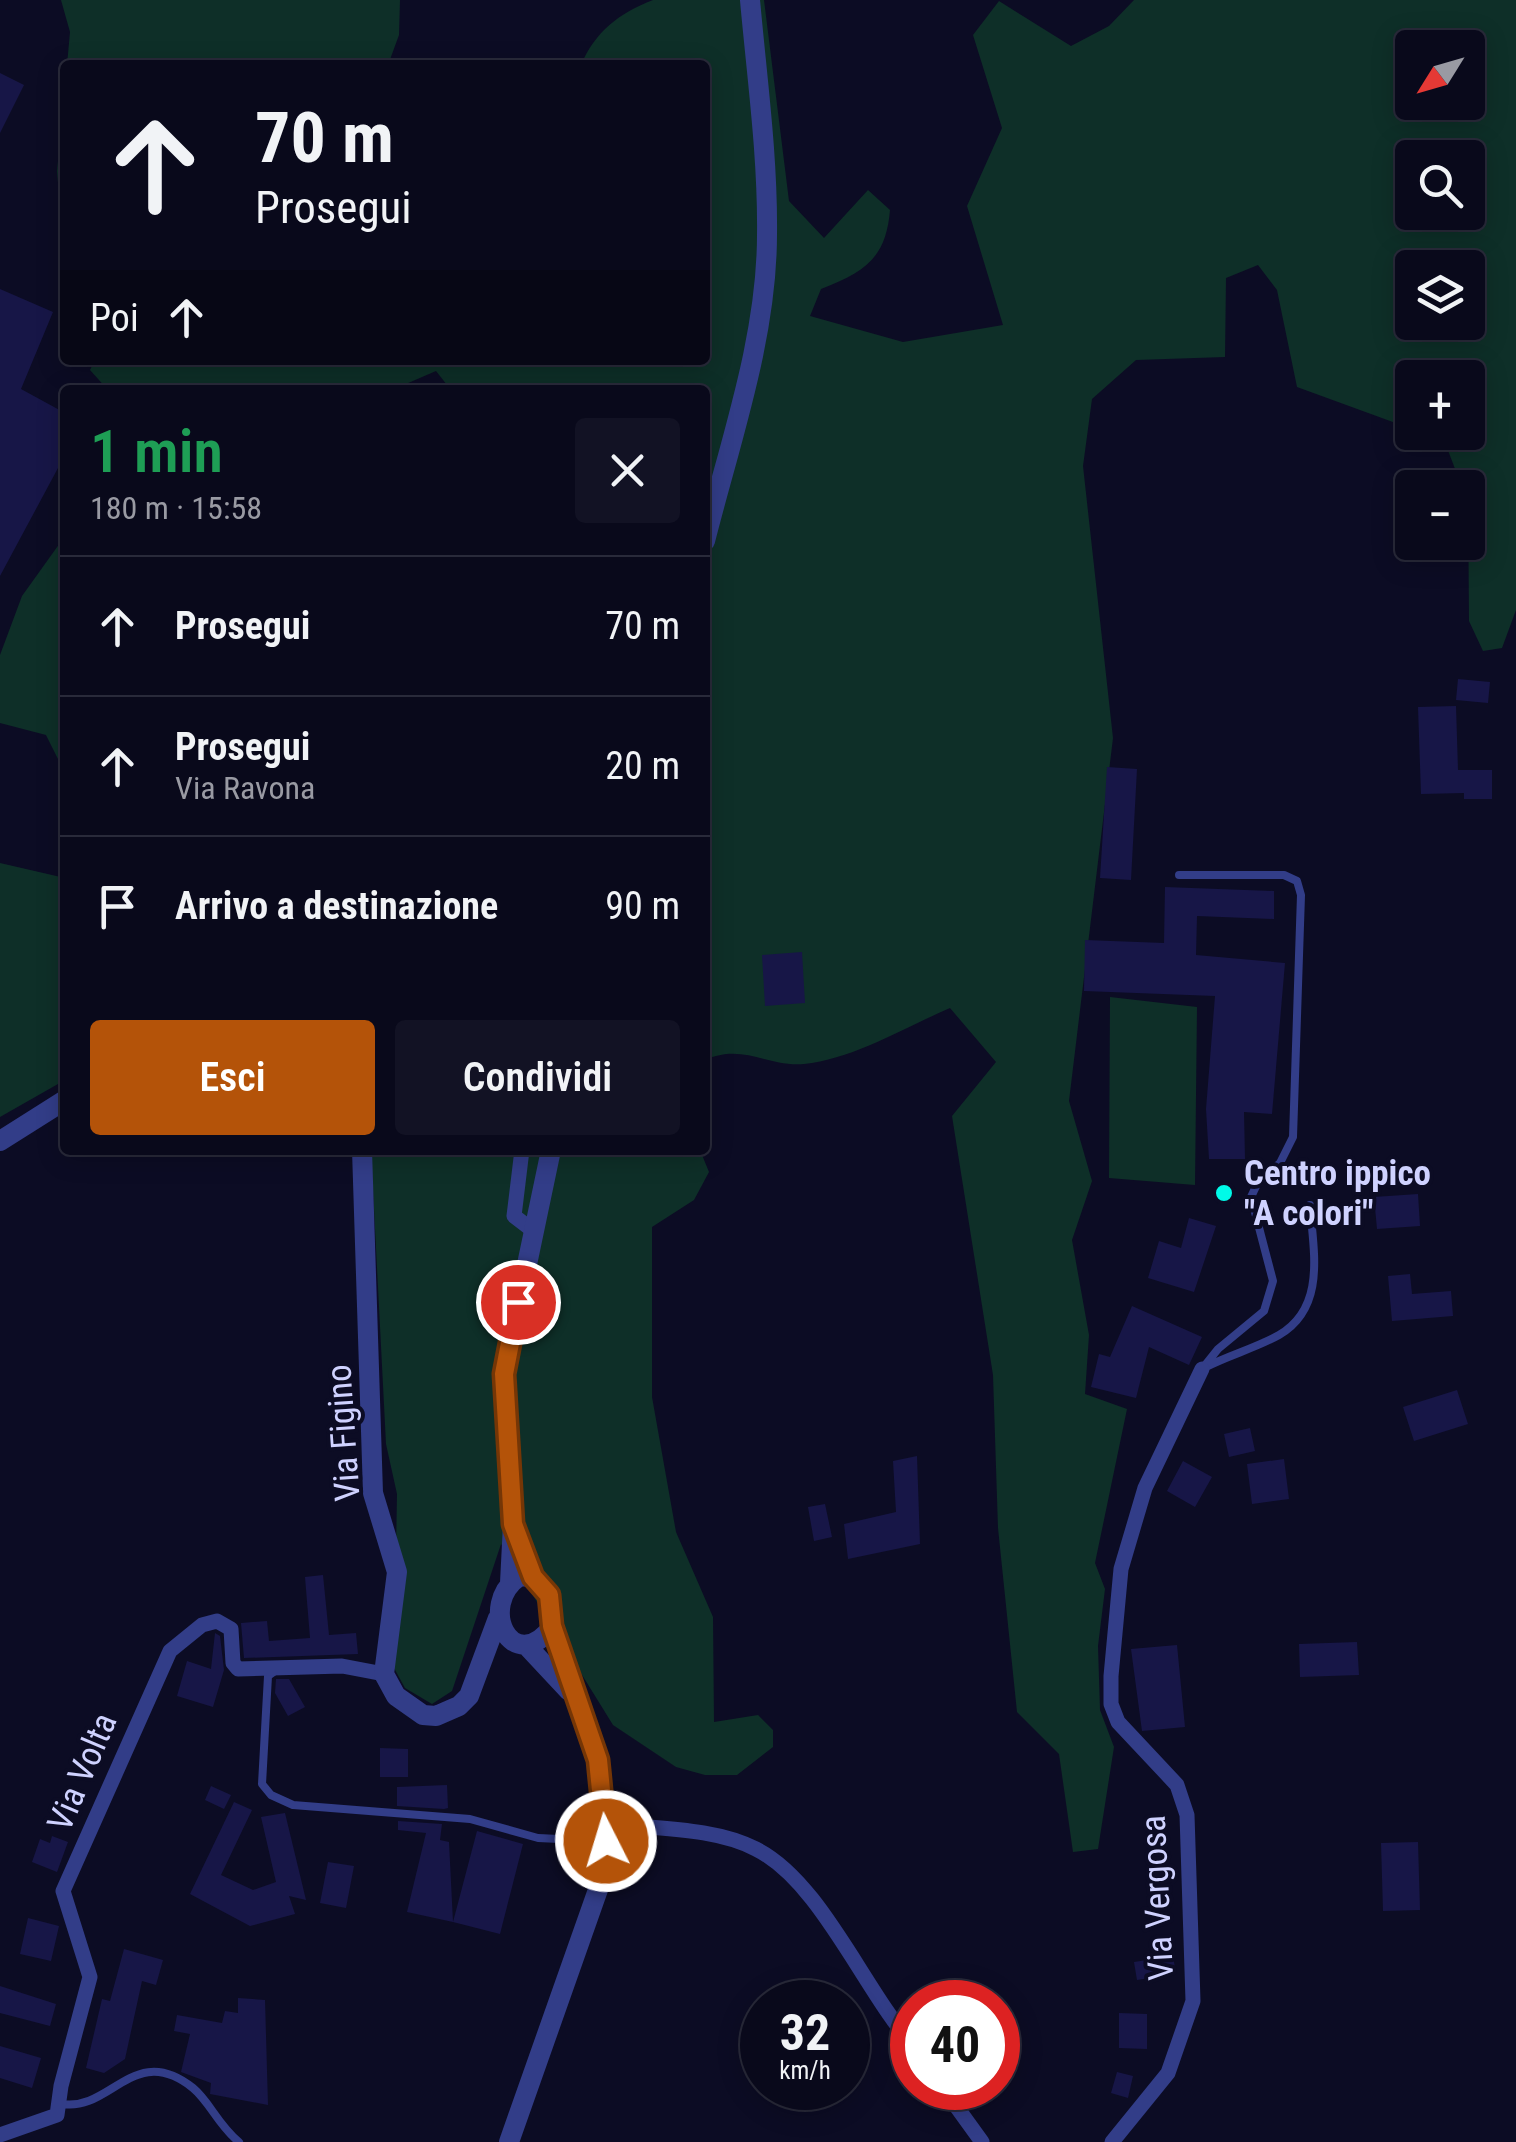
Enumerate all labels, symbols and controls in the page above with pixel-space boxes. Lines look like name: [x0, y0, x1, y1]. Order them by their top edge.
north arrow: [1395, 30, 1485, 120]
map controls: [1395, 30, 1485, 560]
text: 70 m: [255, 97, 394, 179]
icon: ahead: [90, 100, 220, 230]
button: search: [1395, 140, 1485, 230]
text: Prosegui: [255, 181, 412, 234]
button: layers: [1395, 250, 1485, 340]
icon: ahead: [159, 290, 214, 345]
text: Poi: [90, 296, 139, 340]
button: +: [1395, 360, 1485, 450]
text: 1 min: [90, 416, 223, 487]
button: close: [575, 418, 680, 523]
button: −: [1395, 470, 1485, 560]
text: 180 m · 15:58: [90, 489, 262, 527]
icon: ahead: [90, 599, 145, 654]
text: Prosegui: [175, 604, 310, 648]
text: 70 m: [605, 604, 680, 648]
text: Prosegui: [175, 725, 310, 769]
icon: ahead: [90, 739, 145, 794]
text: 20 m: [605, 744, 680, 788]
text: Via Ravona: [175, 769, 315, 807]
icon: arrive: [90, 879, 145, 934]
text: Arrivo a destinazione: [175, 884, 498, 928]
text: 90 m: [605, 884, 680, 928]
button: Esci: [90, 1020, 375, 1135]
button: Condividi: [395, 1020, 680, 1135]
place label: Centro ippico "A colori": [1244, 1153, 1431, 1234]
marker: Centro ippico "A colori": [1213, 1182, 1235, 1204]
pin: [476, 1260, 561, 1345]
icon: arrive: [491, 1275, 546, 1330]
street label: Via Figino: [318, 1363, 369, 1503]
street label: Via Volta: [39, 1707, 126, 1837]
position arrow: [554, 1789, 658, 1893]
street label: Via Vergosa: [1133, 1814, 1182, 1982]
speed limit sign: 40: [890, 1980, 1020, 2110]
text: 32: [780, 2004, 830, 2062]
text: km/h: [779, 2056, 831, 2085]

